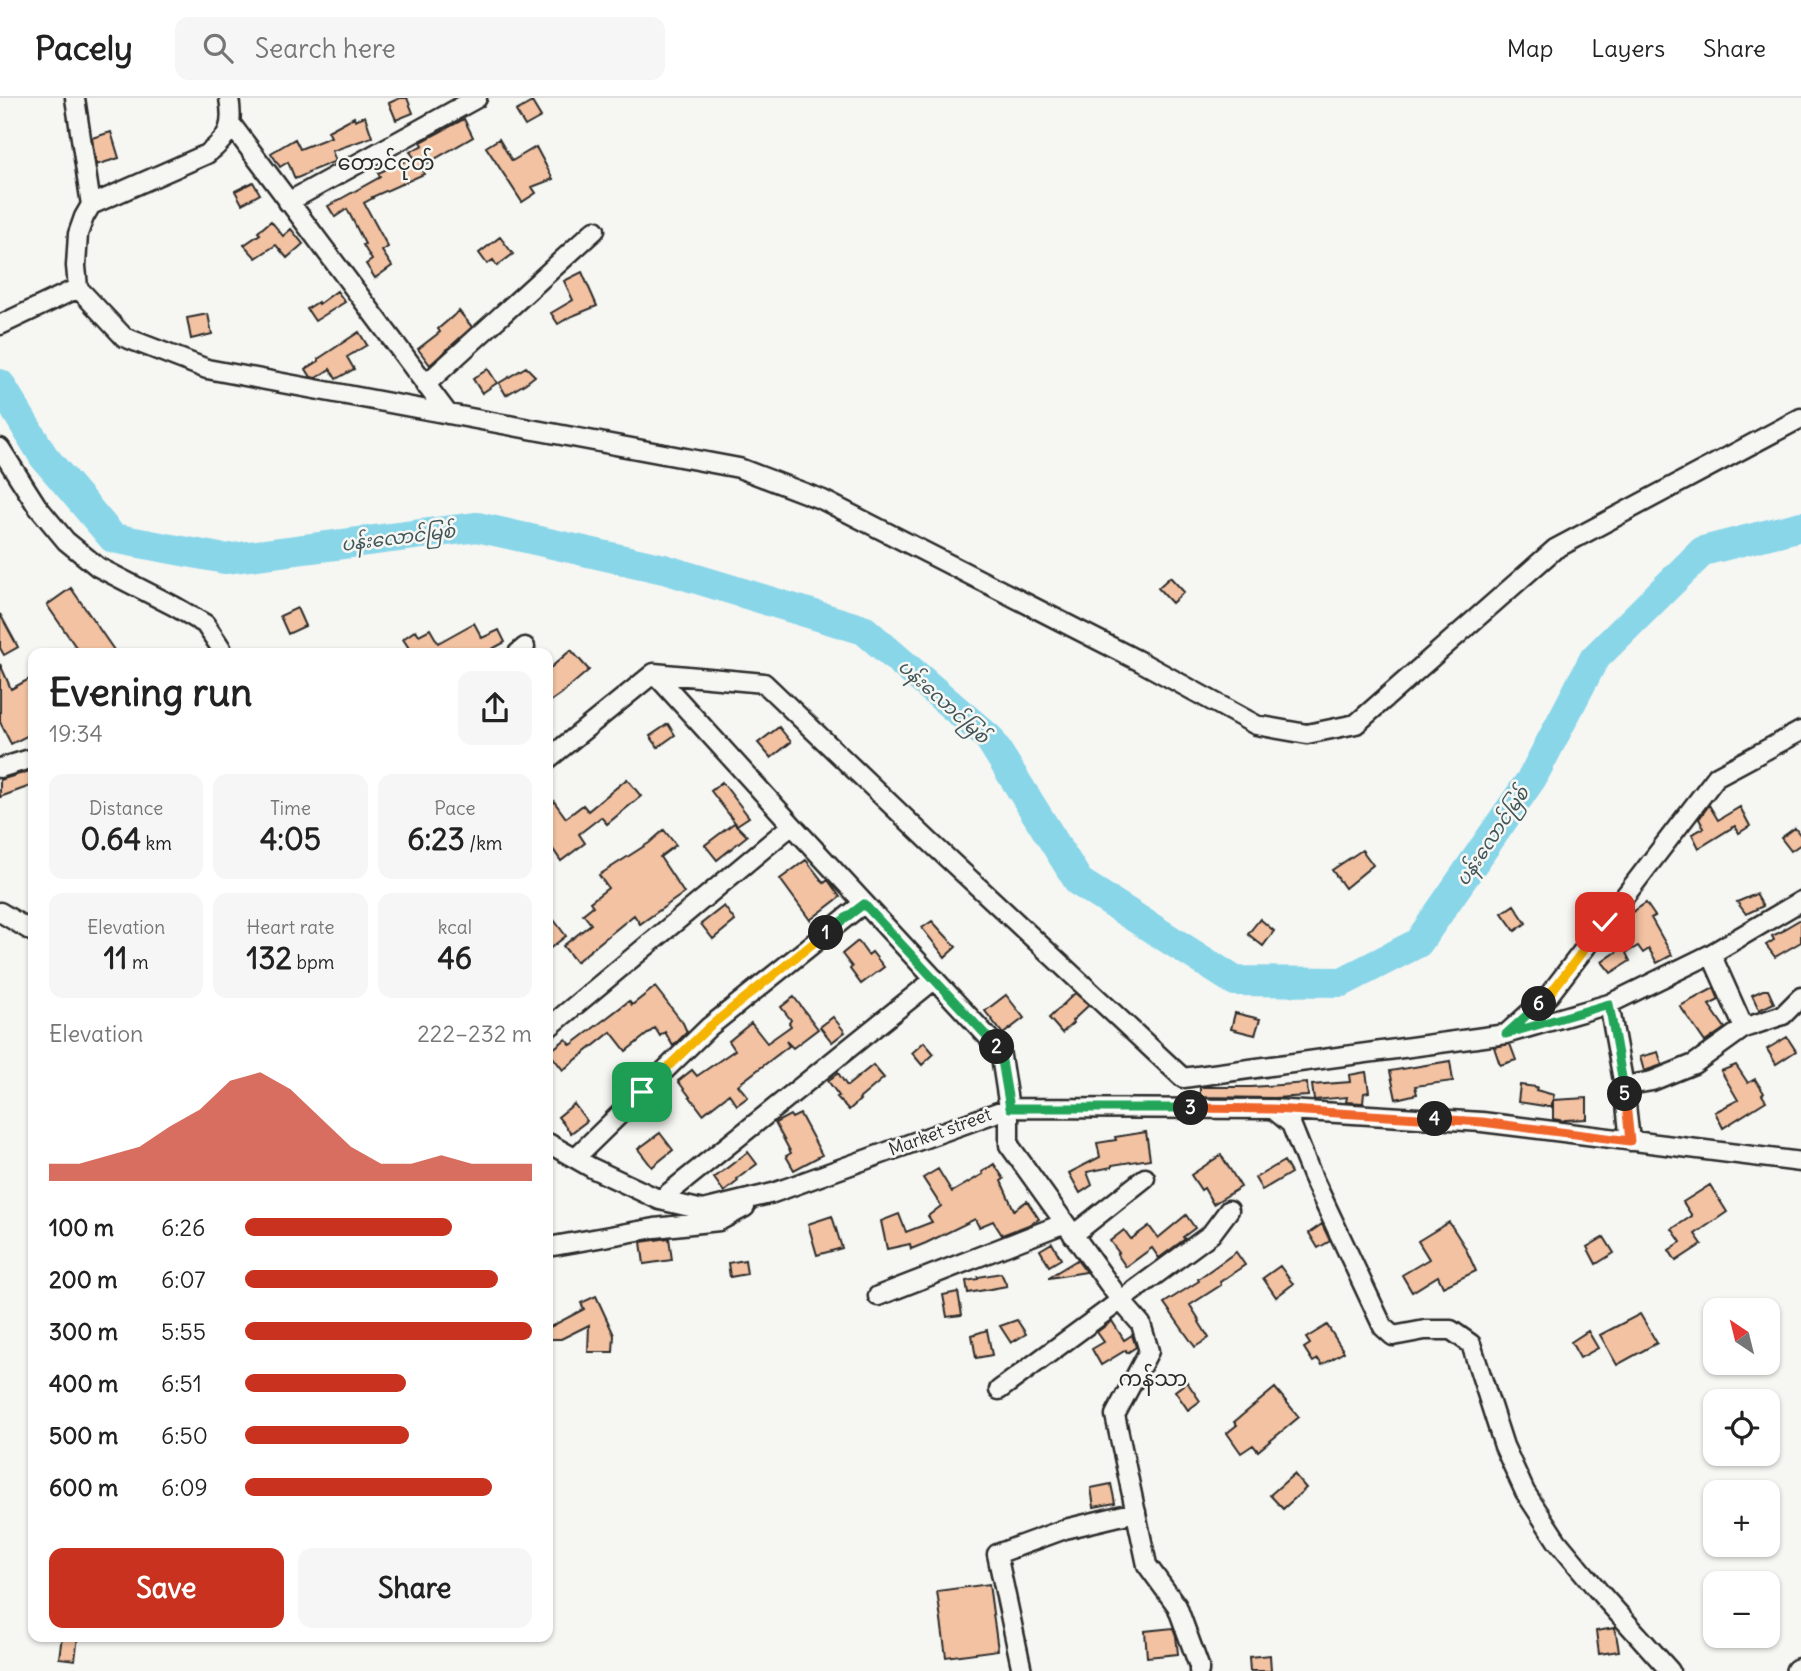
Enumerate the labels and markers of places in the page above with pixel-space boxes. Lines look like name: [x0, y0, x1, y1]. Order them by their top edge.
pin: [1575, 892, 1635, 952]
pin: 1: [808, 916, 844, 950]
pin: 6: [1522, 986, 1556, 1021]
pin: 2: [979, 1030, 1014, 1065]
pin: [612, 1062, 672, 1122]
pin: 5: [1608, 1076, 1642, 1112]
pin: 3: [1174, 1090, 1208, 1126]
pin: 4: [1418, 1102, 1452, 1136]

